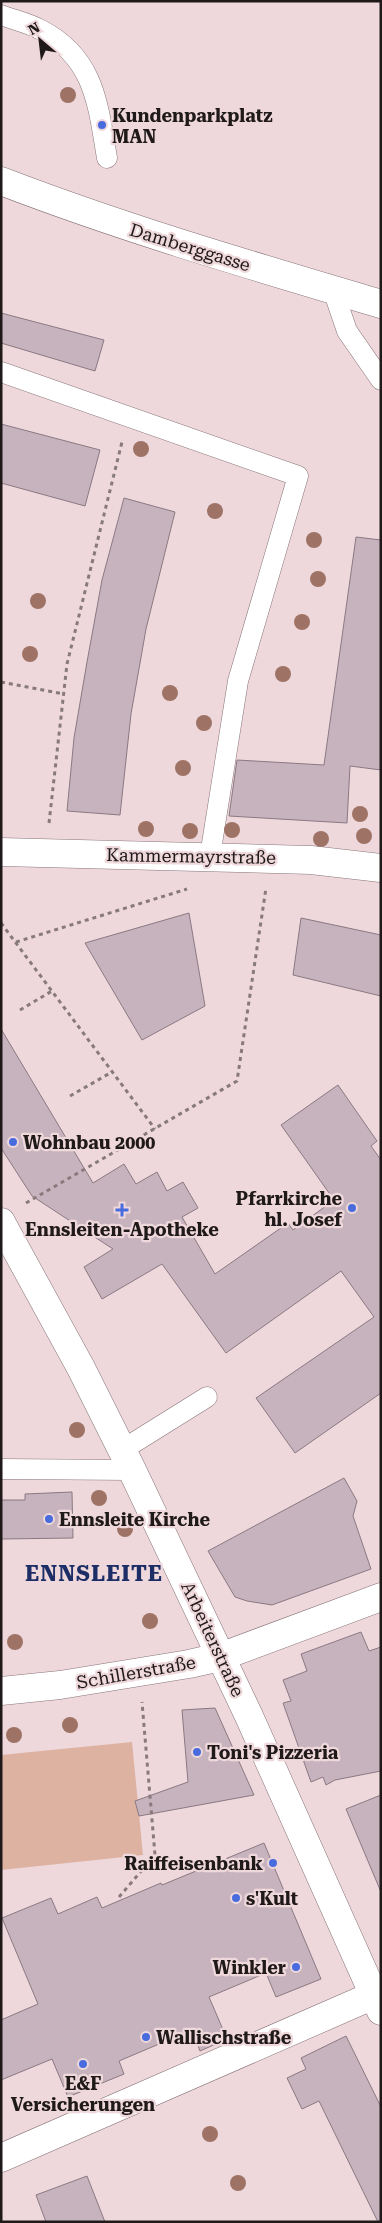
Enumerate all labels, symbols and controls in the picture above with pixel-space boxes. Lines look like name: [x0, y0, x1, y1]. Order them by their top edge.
north arrow: [15, 15, 65, 65]
text: N: [25, 19, 43, 38]
place label: Kundenparkplatz MAN: [112, 105, 273, 147]
marker: Kundenparkplatz MAN: [96, 119, 108, 131]
street label: Damberggasse: [127, 219, 253, 275]
street label: Kammermayrstraße: [106, 844, 276, 868]
place label: Wohnbau 2000: [23, 1132, 155, 1153]
marker: Wohnbau 2000: [7, 1136, 19, 1148]
place label: Pfarrkirche hl. Josef: [235, 1188, 343, 1230]
marker: Pfarrkirche hl. Josef: [346, 1202, 358, 1214]
marker: Ennsleiten-Apotheke: [116, 1204, 128, 1216]
place label: Ennsleiten-Apotheke: [25, 1219, 219, 1240]
place label: Ennsleite Kirche: [59, 1509, 210, 1530]
marker: Ennsleite Kirche: [43, 1513, 55, 1525]
district label: ENNSLEITE: [25, 1561, 163, 1586]
street label: Arbeiterstraße: [177, 1578, 249, 1700]
street label: Schillerstraße: [75, 1651, 197, 1693]
place label: Toni's Pizzeria: [207, 1742, 339, 1763]
marker: Toni's Pizzeria: [191, 1746, 203, 1758]
place label: Raiffeisenbank: [124, 1853, 264, 1874]
marker: Raiffeisenbank: [267, 1857, 279, 1869]
place label: s'Kult: [246, 1888, 298, 1909]
marker: s'Kult: [230, 1892, 242, 1904]
place label: Winkler: [213, 1957, 286, 1978]
marker: Winkler: [290, 1961, 302, 1973]
place label: Wallischstraße: [156, 2027, 292, 2048]
marker: Wallischstraße: [140, 2031, 152, 2043]
marker: E&F Versicherungen: [77, 2058, 89, 2070]
place label: E&F Versicherungen: [11, 2073, 155, 2115]

